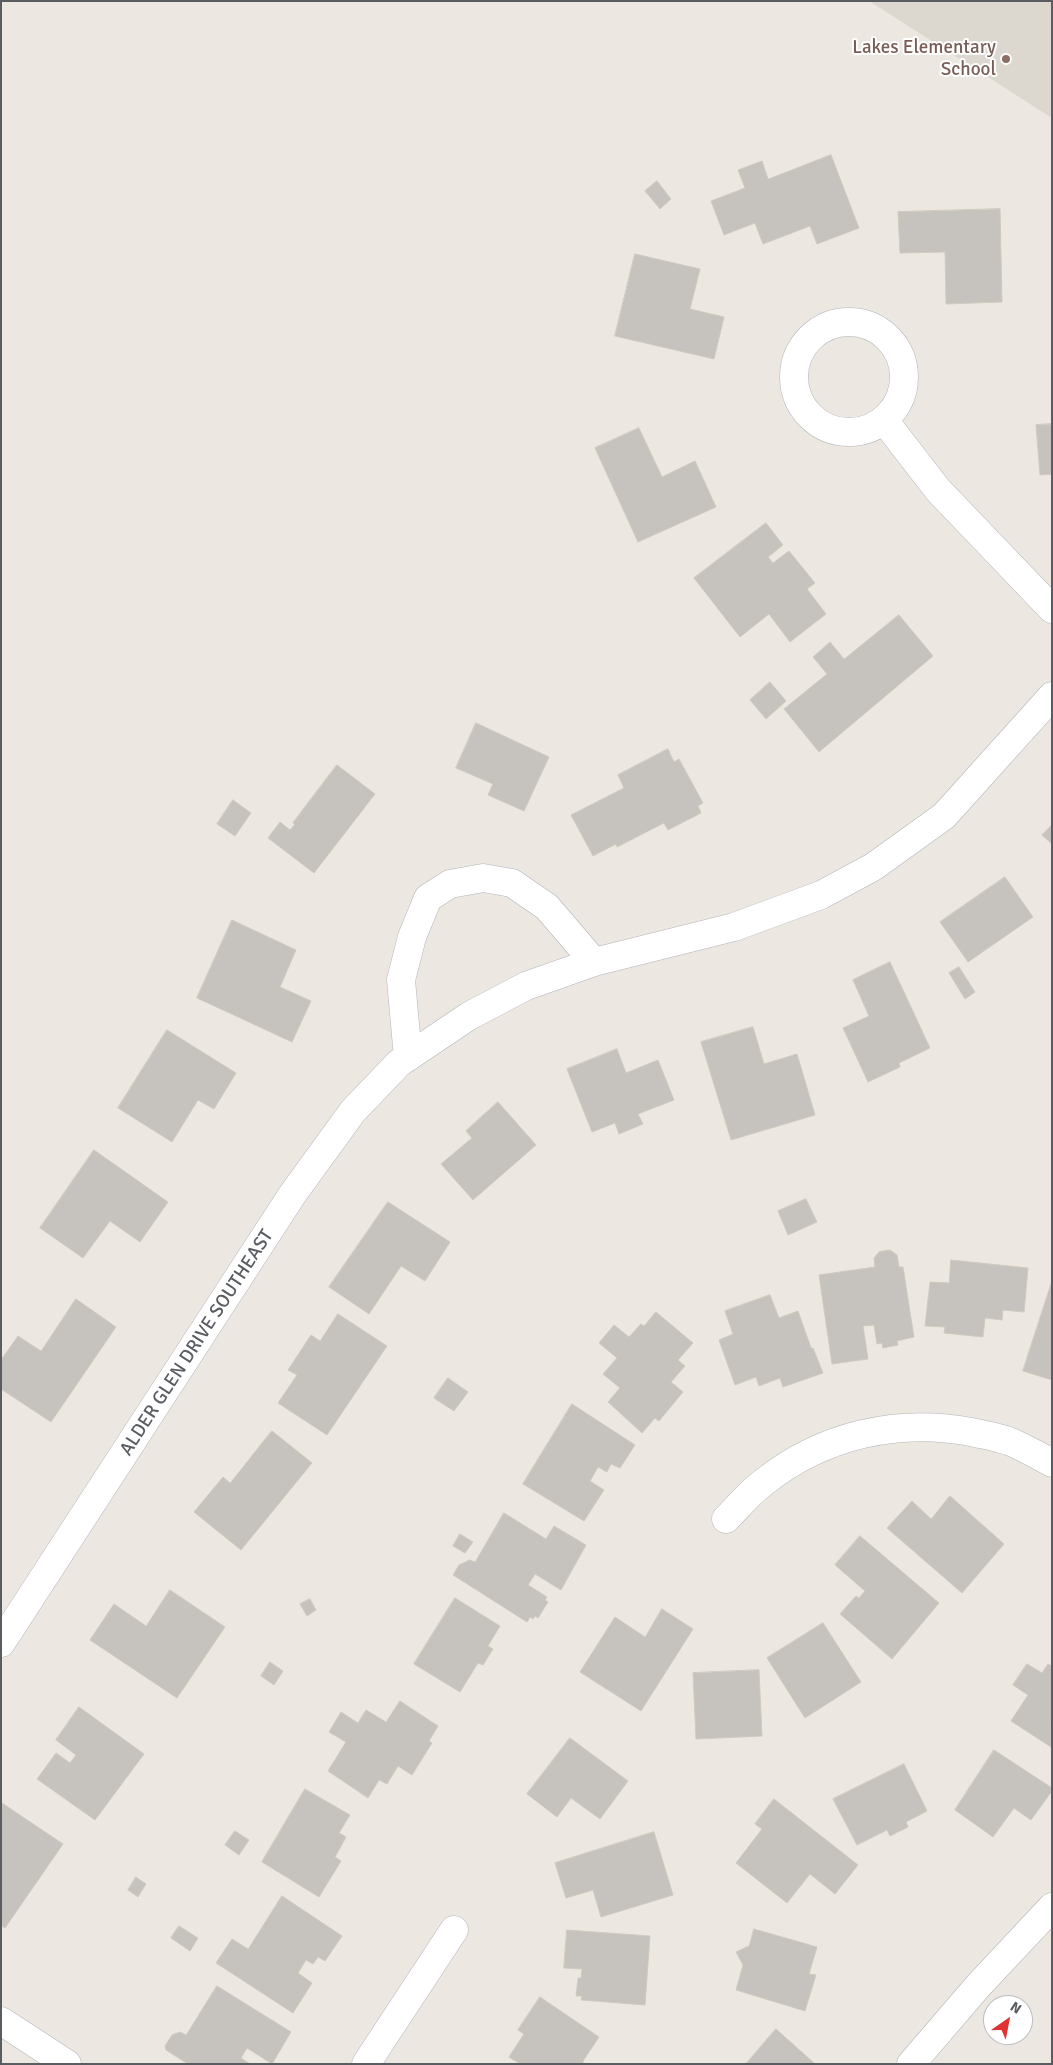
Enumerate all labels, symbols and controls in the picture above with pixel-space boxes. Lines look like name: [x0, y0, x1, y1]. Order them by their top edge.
place label: Lakes Elementary School: [852, 37, 996, 81]
marker: Lakes Elementary School: [1000, 53, 1012, 65]
street label: ALDER GLEN DRIVE SOUTHEAST: [115, 1226, 279, 1460]
north arrow: [983, 1995, 1033, 2045]
text: N: [1007, 1998, 1025, 2018]

